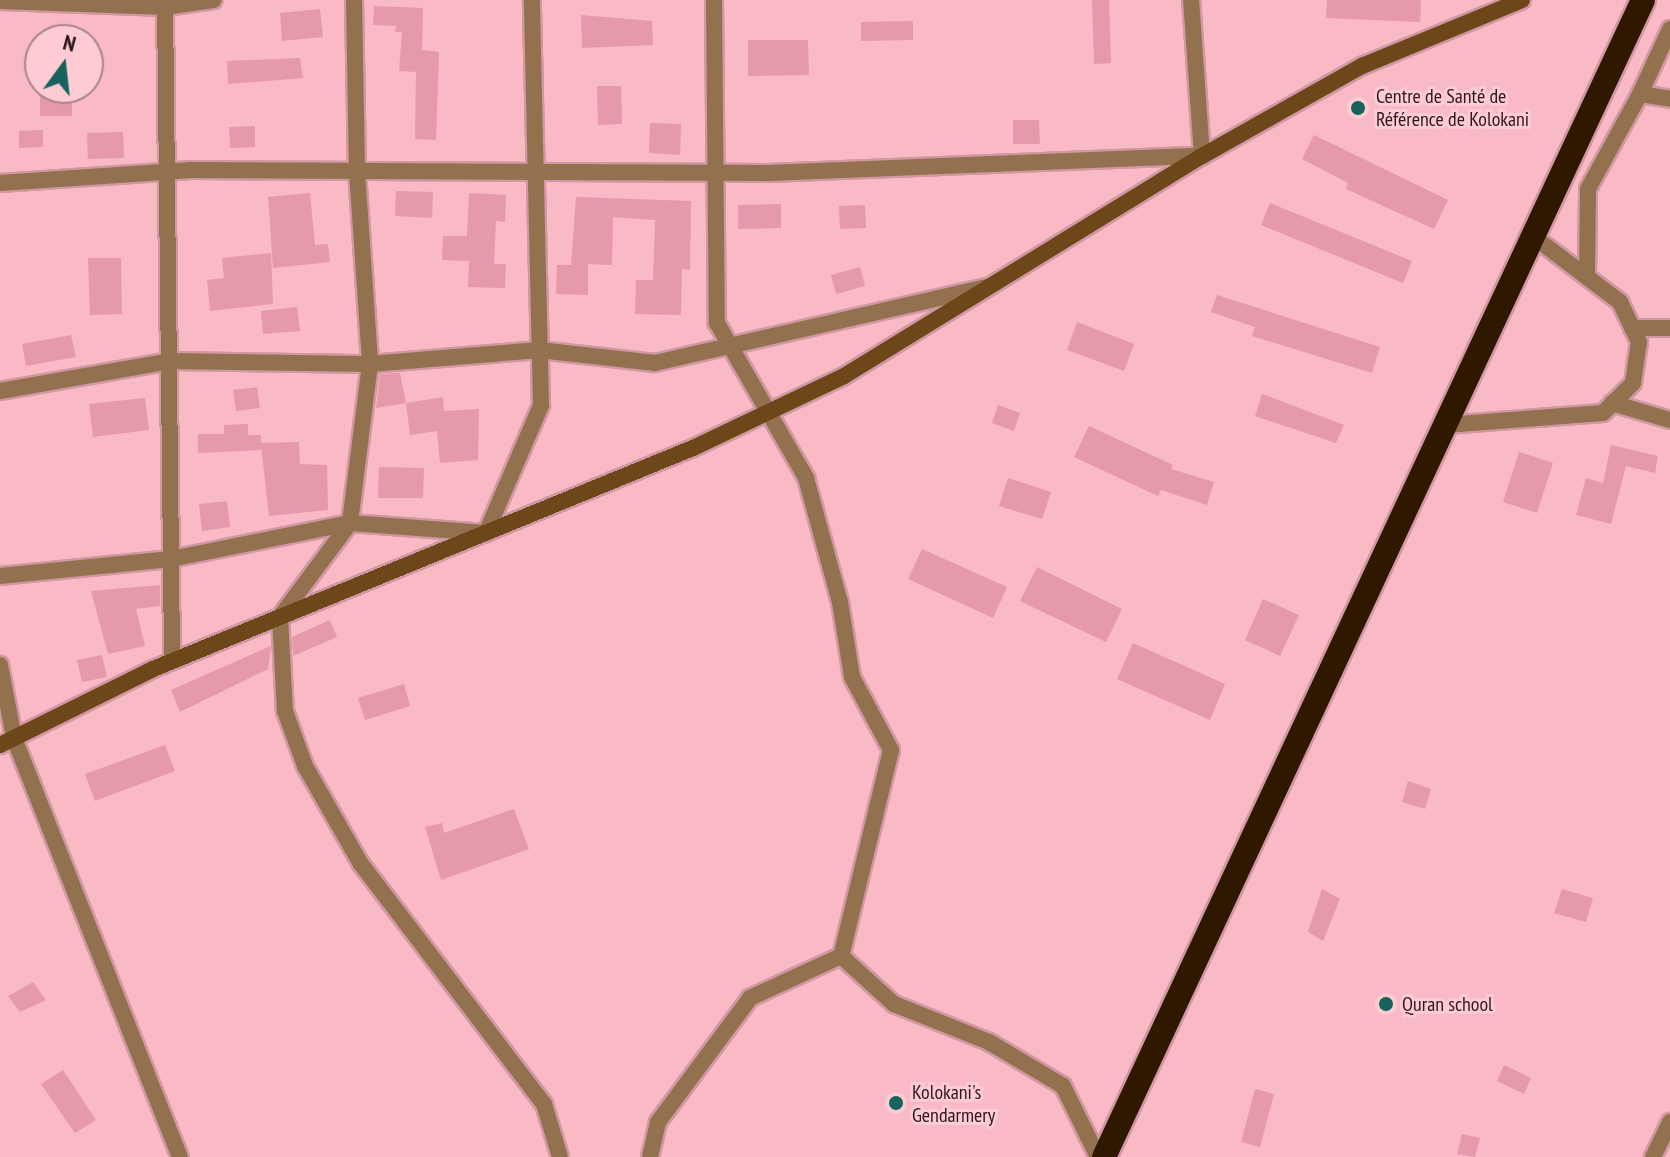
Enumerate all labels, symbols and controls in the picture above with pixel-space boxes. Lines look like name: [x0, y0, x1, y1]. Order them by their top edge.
north arrow: [24, 24, 104, 104]
text: N: [60, 28, 79, 58]
place label: Centre de Santé de Référence de Kolokani: [1376, 84, 1529, 131]
marker: Centre de Santé de Référence de Kolokani: [1347, 97, 1369, 119]
place label: Quran school: [1402, 992, 1493, 1016]
marker: Quran school: [1377, 995, 1395, 1013]
place label: Kolokani's Gendarmery: [912, 1080, 995, 1127]
marker: Kolokani's Gendarmery: [887, 1094, 905, 1112]

